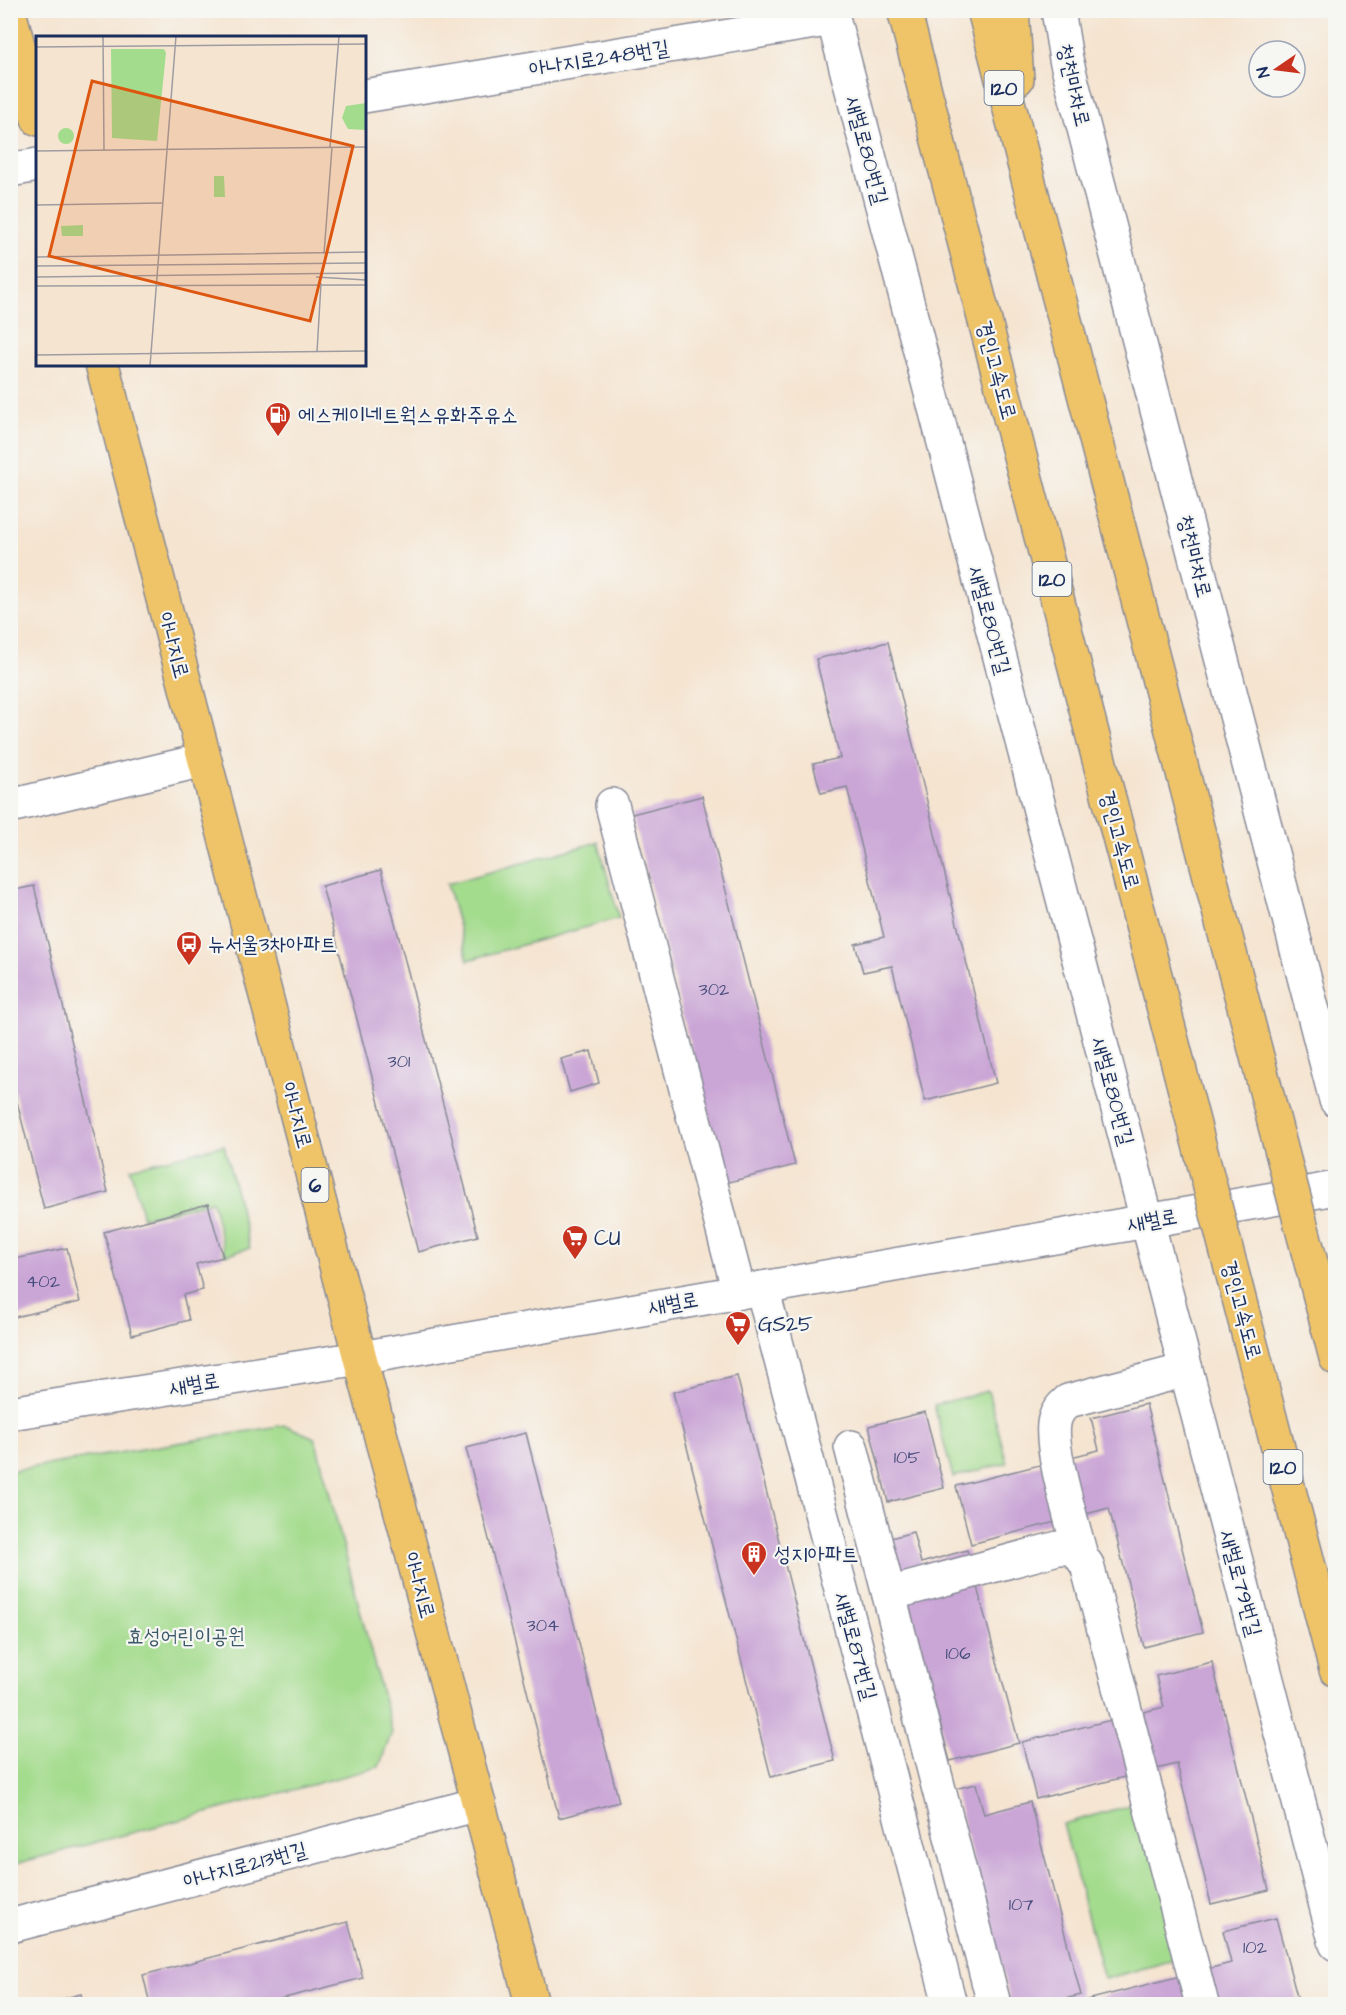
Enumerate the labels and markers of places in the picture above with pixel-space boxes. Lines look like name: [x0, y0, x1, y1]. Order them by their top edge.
fuel station icon: 에스케이네트웍스유화주유소: [263, 400, 293, 438]
place label: 에스케이네트웍스유화주유소: [298, 401, 518, 430]
bus stop icon: 뉴서울3차아파트: [174, 929, 204, 967]
place label: 뉴서울3차아파트: [208, 930, 337, 959]
supermarket icon: CU: [560, 1223, 590, 1261]
place label: CU: [594, 1224, 621, 1253]
supermarket icon: GS25: [723, 1309, 753, 1347]
place label: GS25: [758, 1310, 813, 1339]
building icon: 성지아파트: [739, 1539, 769, 1577]
place label: 성지아파트: [774, 1540, 859, 1569]

